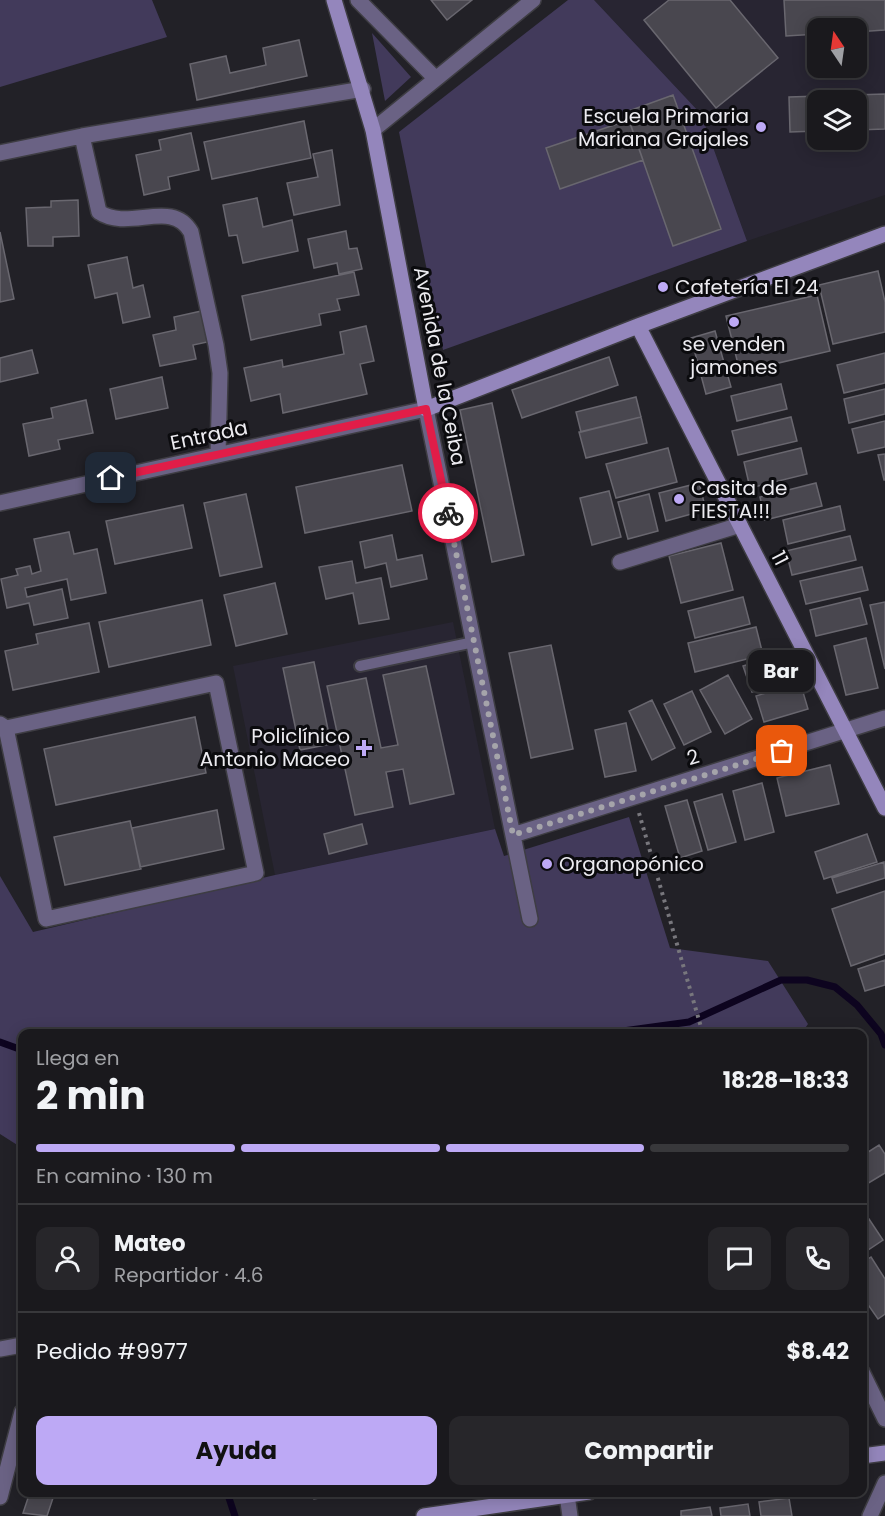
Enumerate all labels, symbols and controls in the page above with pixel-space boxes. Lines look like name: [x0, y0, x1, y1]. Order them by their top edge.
north arrow: [807, 18, 867, 78]
map controls: [807, 18, 867, 150]
button: layers: [807, 90, 867, 150]
place label: Escuela Primaria Mariana Grajales: [578, 102, 749, 153]
marker: Escuela Primaria Mariana Grajales: [754, 120, 768, 134]
street label: Avenida de la Ceiba: [407, 264, 473, 468]
place label: Cafetería El 24: [675, 273, 818, 301]
marker: Cafetería El 24: [656, 280, 670, 294]
marker: se venden jamones: [727, 315, 741, 329]
place label: se venden jamones: [682, 330, 786, 381]
street label: Entrada: [168, 413, 250, 457]
pin: [85, 452, 136, 503]
icon: home: [94, 461, 127, 494]
place label: Casita de FIESTA!!!: [691, 474, 787, 525]
courier: [418, 483, 478, 543]
marker: Casita de FIESTA!!!: [672, 492, 686, 506]
icon: bike: [432, 497, 465, 530]
street label: 11: [765, 546, 795, 570]
callout: Bar: [749, 649, 815, 691]
text: Bar: [763, 657, 799, 685]
place label: Policlínico Antonio Maceo: [200, 722, 350, 773]
pin: [756, 725, 807, 776]
icon: bag: [765, 734, 798, 767]
marker: Policlínico Antonio Maceo: [355, 739, 373, 757]
street label: 2: [683, 742, 703, 772]
place label: Organopónico: [559, 850, 704, 878]
marker: Organopónico: [540, 857, 554, 871]
text: Llega en: [36, 1044, 120, 1072]
text: 18:28–18:33: [723, 1065, 849, 1096]
text: 2 min: [36, 1068, 146, 1123]
text: En camino · 130 m: [36, 1162, 213, 1190]
button: person: [36, 1227, 99, 1290]
button: chat: [708, 1227, 771, 1290]
button: phone: [786, 1227, 849, 1290]
text: Mateo: [114, 1228, 186, 1259]
text: Repartidor · 4.6: [114, 1261, 263, 1289]
text: Pedido #9977: [36, 1336, 188, 1367]
text: $8.42: [787, 1336, 849, 1367]
button: Ayuda: [36, 1416, 437, 1485]
button: Compartir: [449, 1416, 849, 1485]

